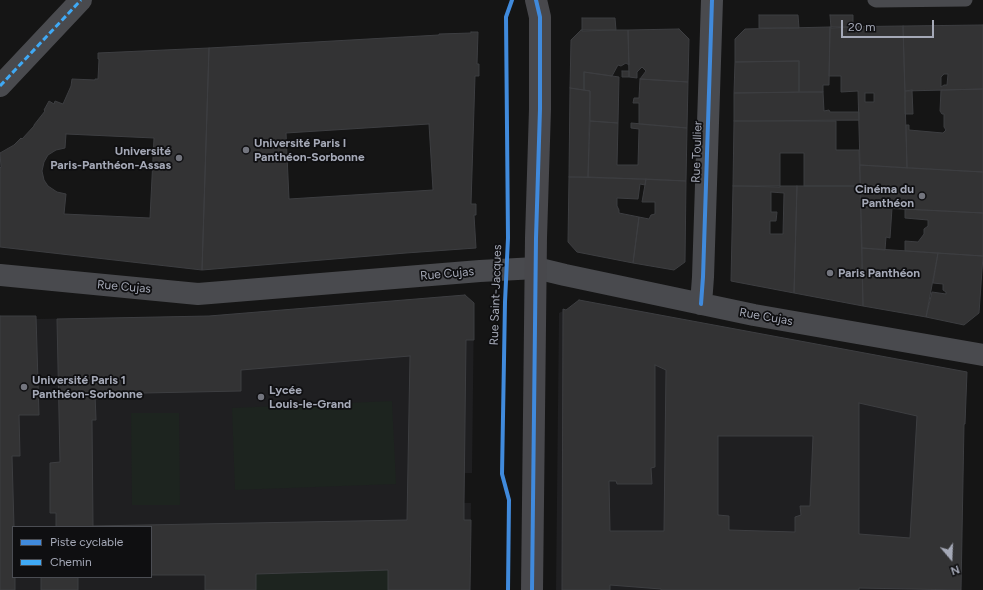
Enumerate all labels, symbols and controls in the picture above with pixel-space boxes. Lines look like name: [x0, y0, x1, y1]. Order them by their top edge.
scale bar: [843, 12, 936, 38]
text: 20 m: [848, 20, 876, 34]
street label: Rue Toullier: [689, 121, 705, 183]
place label: Université Paris I Panthéon-Sorbonne: [254, 136, 365, 164]
place label: Université Paris-Panthéon-Assas: [50, 144, 171, 172]
marker: Université Paris I Panthéon-Sorbonne: [241, 145, 251, 155]
marker: Université Paris-Panthéon-Assas: [174, 153, 184, 163]
place label: Cinéma du Panthéon: [855, 182, 914, 210]
marker: Cinéma du Panthéon: [917, 191, 927, 201]
street label: Rue Saint-Jacques: [487, 244, 505, 346]
street label: Rue Cujas: [419, 264, 475, 284]
place label: Paris Panthéon: [838, 266, 920, 280]
marker: Paris Panthéon: [825, 268, 835, 278]
street label: Rue Cujas: [96, 277, 152, 297]
street label: Rue Cujas: [738, 305, 794, 329]
place label: Université Paris 1 Panthéon-Sorbonne: [32, 373, 143, 401]
marker: Université Paris 1 Panthéon-Sorbonne: [19, 382, 29, 392]
place label: Lycée Louis-le-Grand: [269, 383, 351, 411]
marker: Lycée Louis-le-Grand: [256, 392, 266, 402]
legend: [12, 526, 152, 578]
text: Piste cyclable: [50, 535, 123, 549]
north arrow: [931, 538, 971, 578]
text: Chemin: [50, 555, 92, 569]
text: N: [949, 562, 961, 577]

